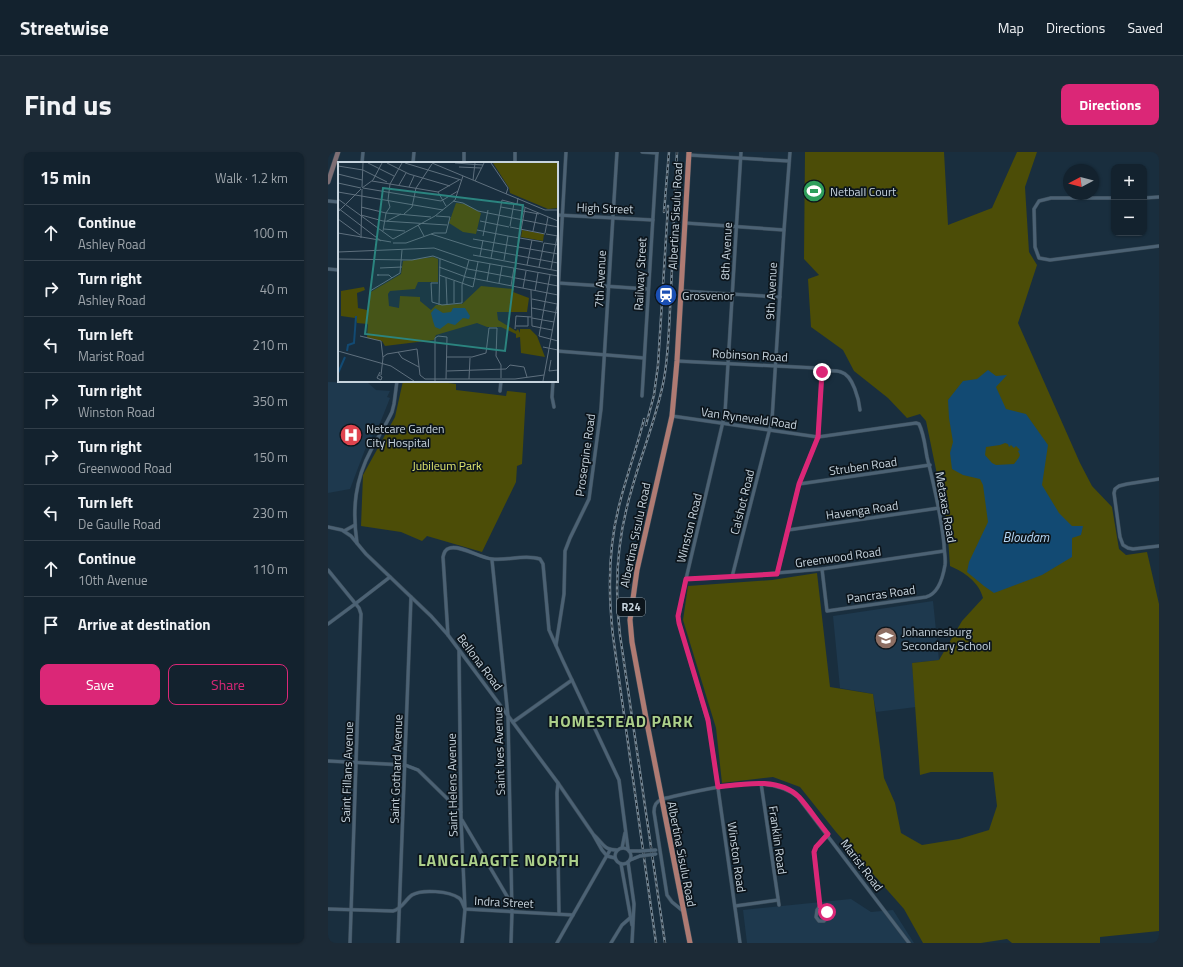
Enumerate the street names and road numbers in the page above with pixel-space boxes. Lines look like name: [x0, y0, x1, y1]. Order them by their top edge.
street label: Albertina Sisulu Road: [663, 162, 687, 270]
street label: High Street: [576, 198, 635, 219]
street label: 8th Avenue: [715, 222, 737, 280]
street label: Railway Street: [629, 236, 651, 311]
street label: 7th Avenue: [589, 250, 611, 308]
street label: 9th Avenue: [760, 262, 782, 320]
street label: Robinson Road: [712, 344, 788, 366]
street label: Van Ryneveld Road: [700, 402, 798, 434]
street label: Proserpine Road: [570, 412, 600, 498]
street label: Struben Road: [828, 452, 898, 480]
street label: Calshot Road: [725, 467, 759, 537]
street label: Metaxas Road: [930, 470, 962, 544]
street label: Albertina Sisulu Road: [615, 481, 655, 589]
street label: Winston Road: [671, 491, 707, 565]
street label: Havenga Road: [825, 496, 899, 524]
street label: Greenwood Road: [794, 542, 882, 572]
street label: Pancras Road: [845, 580, 917, 608]
road number: R24: [617, 598, 645, 616]
street label: Bellona Road: [452, 630, 508, 694]
street label: Saint Ives Avenue: [488, 706, 510, 796]
street label: Saint Gothard Avenue: [385, 714, 407, 824]
street label: Saint Fillans Avenue: [336, 721, 358, 823]
street label: Saint Helens Avenue: [442, 733, 462, 837]
street label: Albertina Sisulu Road: [662, 800, 702, 908]
street label: Franklin Road: [764, 805, 792, 875]
street label: Winston Road: [723, 821, 751, 893]
street label: Marist Road: [836, 835, 888, 895]
street label: Indra Street: [474, 891, 535, 913]

